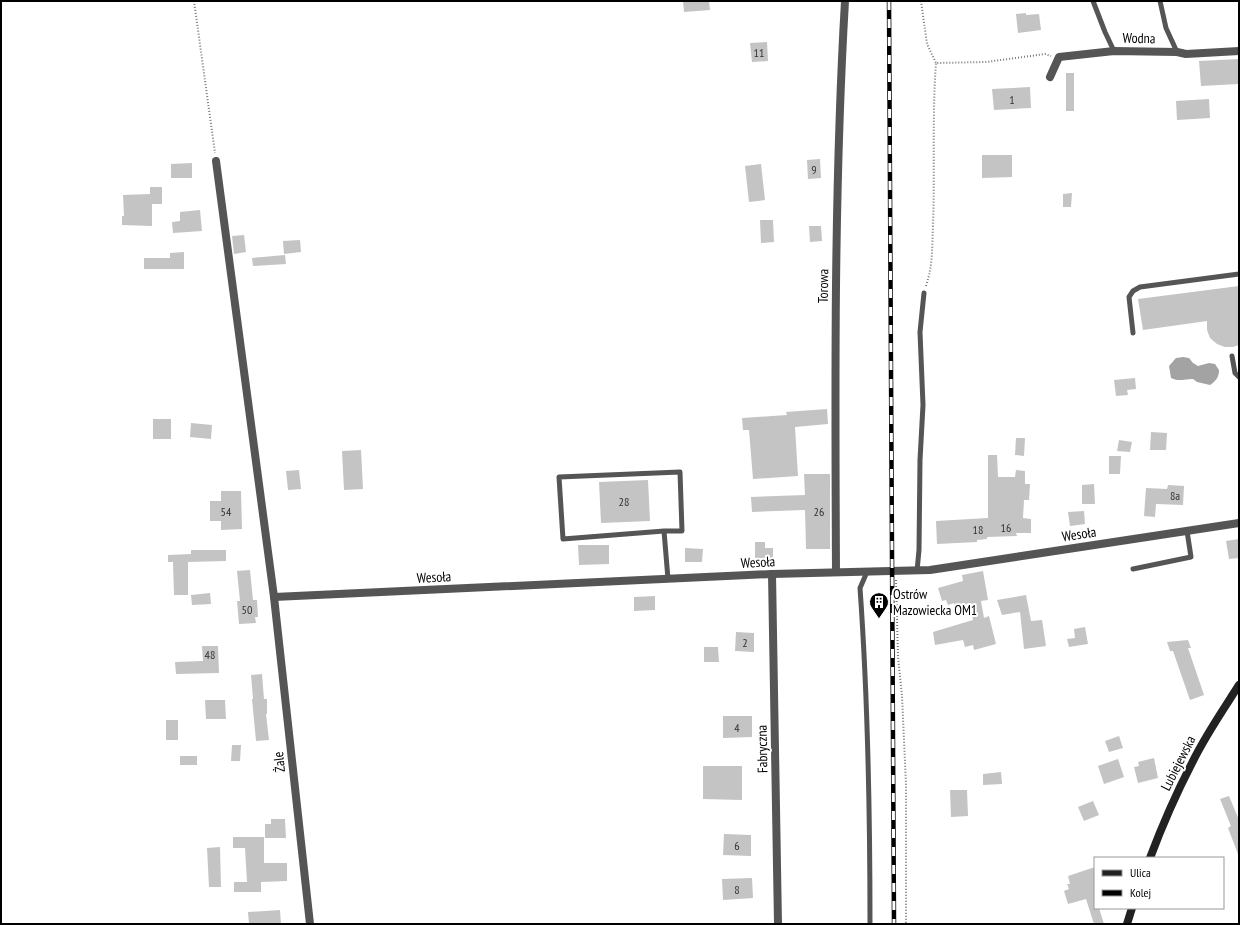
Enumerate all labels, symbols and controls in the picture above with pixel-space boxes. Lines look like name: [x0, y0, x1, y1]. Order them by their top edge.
street label: Wodna: [1122, 29, 1156, 47]
house number: 11: [754, 45, 764, 60]
house number: 1: [1009, 92, 1015, 107]
house number: 9: [811, 162, 817, 177]
street label: Torowa: [814, 269, 832, 303]
house number: 8a: [1170, 488, 1180, 503]
house number: 28: [619, 494, 629, 509]
house number: 54: [221, 504, 232, 519]
house number: 26: [814, 504, 824, 519]
house number: 16: [1001, 520, 1011, 535]
house number: 18: [973, 522, 983, 537]
street label: Wesoła: [1061, 522, 1097, 546]
street label: Wesoła: [740, 552, 776, 572]
street label: Wesoła: [416, 567, 452, 587]
place label: Ostrów Mazowiecka OM1: [893, 585, 977, 619]
building icon: Ostrów Mazowiecka OM1: [868, 591, 890, 619]
house number: 50: [242, 602, 252, 617]
house number: 2: [742, 635, 748, 650]
house number: 48: [205, 647, 215, 662]
house number: 4: [734, 720, 740, 735]
street label: Fabryczna: [753, 725, 771, 773]
street label: Lubiejewska: [1157, 732, 1199, 794]
street label: Żale: [269, 751, 289, 773]
house number: 6: [734, 838, 740, 853]
legend: [1094, 857, 1224, 909]
text: Ulica: [1130, 865, 1151, 880]
house number: 8: [734, 882, 740, 897]
text: Kolej: [1130, 885, 1151, 900]

